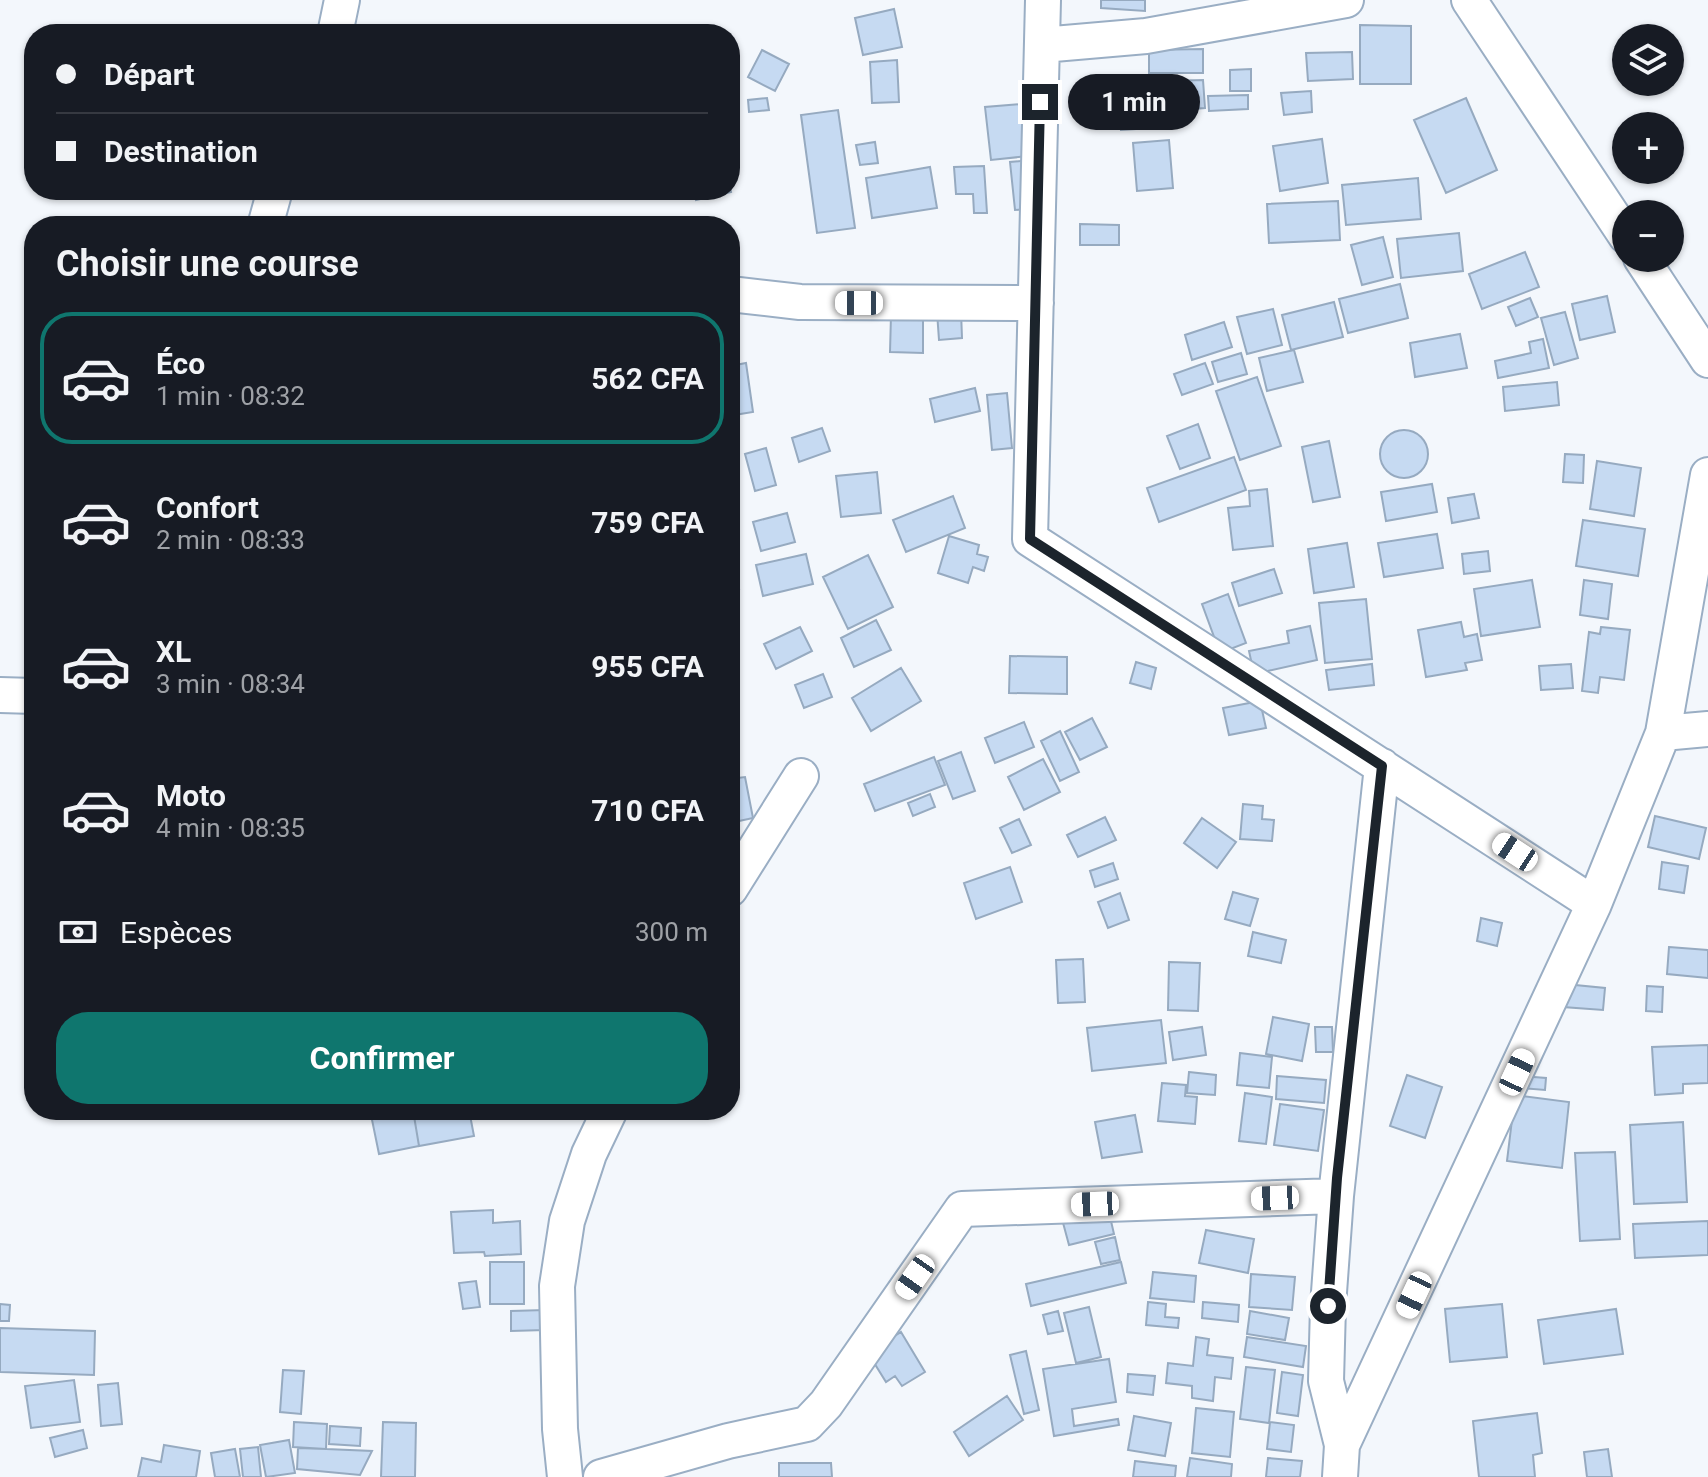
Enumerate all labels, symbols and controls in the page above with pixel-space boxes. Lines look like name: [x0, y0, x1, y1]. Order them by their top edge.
map controls: [1612, 24, 1684, 272]
button: layers: [1612, 24, 1684, 96]
text: Départ: [104, 57, 195, 92]
callout: 1 min: [1068, 74, 1200, 130]
route end: [1022, 84, 1058, 120]
text: 1 min: [1101, 87, 1167, 117]
button: +: [1612, 112, 1684, 184]
text: Destination: [104, 134, 258, 169]
button: −: [1612, 200, 1684, 272]
text: Choisir une course: [56, 243, 359, 285]
car: [835, 291, 883, 315]
icon: car: [60, 342, 132, 414]
text: Éco: [156, 346, 205, 381]
text: 562 CFA: [591, 361, 704, 396]
text: 1 min · 08:32: [156, 381, 305, 411]
icon: car: [60, 486, 132, 558]
text: Confort: [156, 490, 259, 525]
text: 759 CFA: [591, 505, 704, 540]
text: 2 min · 08:33: [156, 525, 305, 555]
icon: car: [60, 630, 132, 702]
text: XL: [156, 634, 191, 669]
text: 955 CFA: [591, 649, 704, 684]
text: 3 min · 08:34: [156, 669, 305, 699]
icon: car: [60, 774, 132, 846]
text: Moto: [156, 778, 226, 813]
text: 710 CFA: [591, 793, 704, 828]
text: 4 min · 08:35: [156, 813, 305, 843]
car: [1488, 829, 1542, 875]
icon: cash: [56, 910, 100, 954]
text: Espèces: [120, 915, 232, 950]
text: 300 m: [635, 917, 708, 947]
button: Confirmer: [56, 1012, 708, 1104]
car: [1496, 1045, 1538, 1099]
car: [1251, 1185, 1299, 1211]
car: [1071, 1191, 1119, 1217]
car: [891, 1250, 939, 1304]
car: [1393, 1268, 1435, 1322]
route start: [1310, 1288, 1346, 1324]

